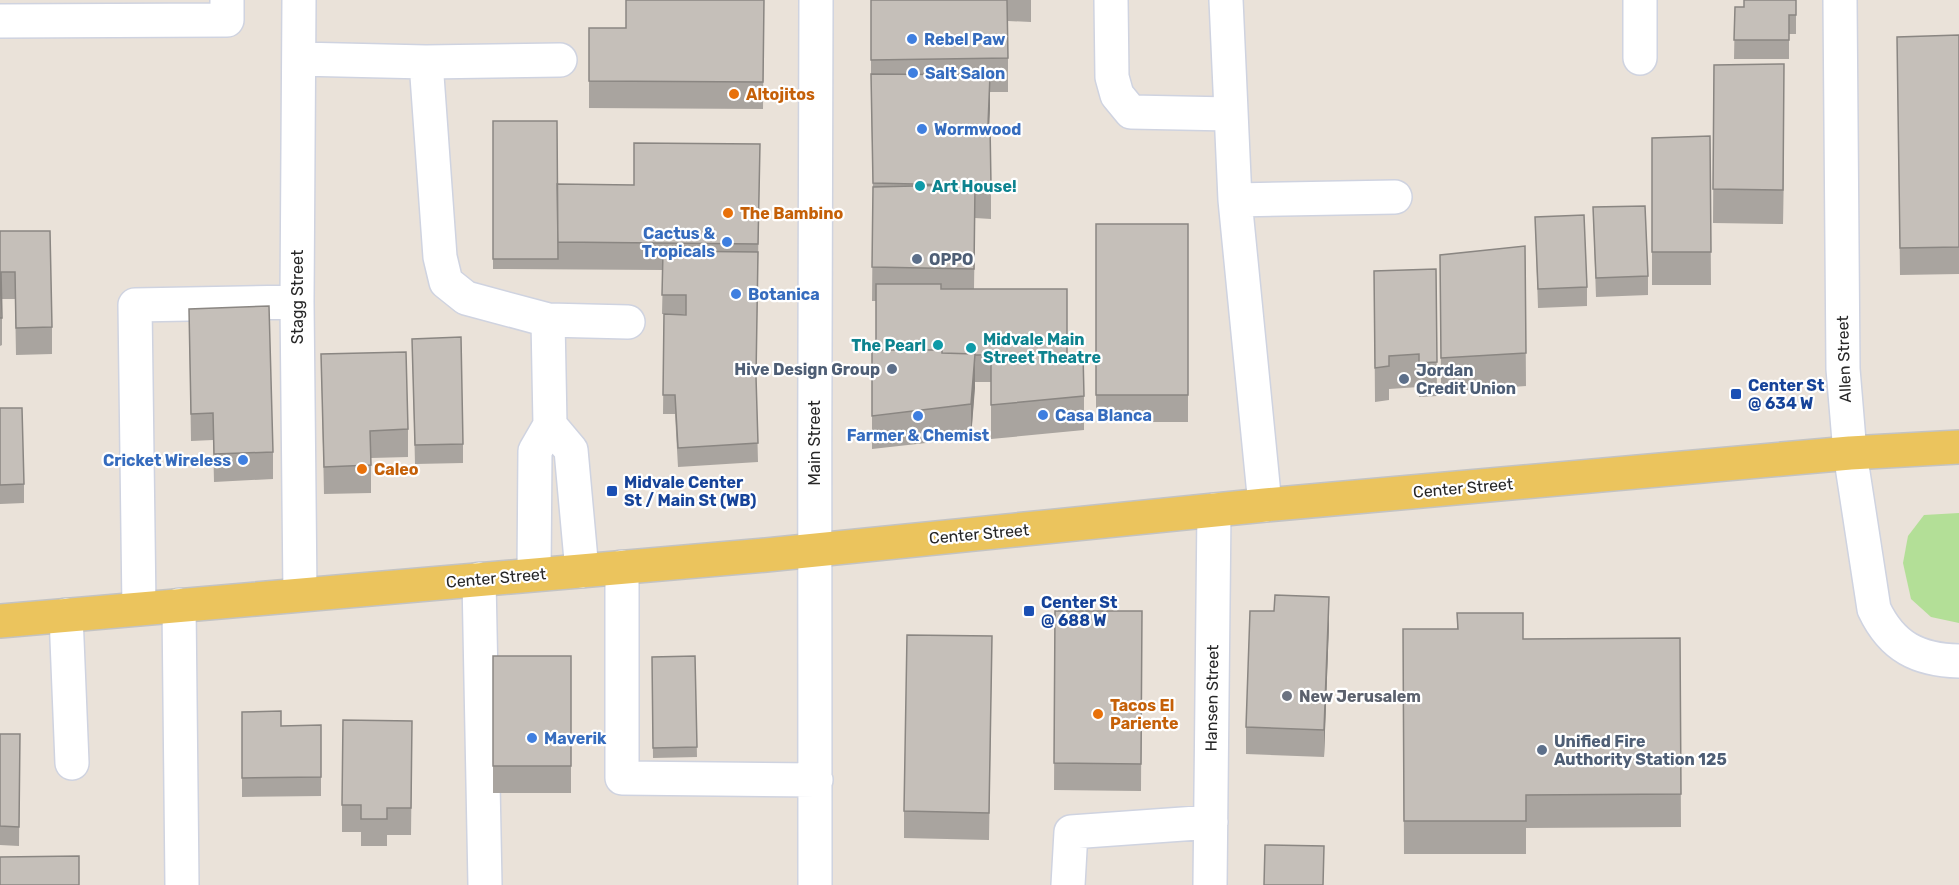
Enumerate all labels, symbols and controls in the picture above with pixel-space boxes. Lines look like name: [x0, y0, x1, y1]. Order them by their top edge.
place label: Rebel Paw: [924, 30, 1006, 49]
marker: Rebel Paw: [905, 32, 919, 46]
place label: Salt Salon: [925, 64, 1005, 83]
marker: Salt Salon: [906, 66, 920, 80]
place label: Altojitos: [746, 85, 815, 104]
marker: Altojitos: [727, 87, 741, 101]
place label: Wormwood: [934, 120, 1021, 139]
marker: Wormwood: [915, 122, 929, 136]
place label: Art House!: [932, 177, 1017, 196]
marker: Art House!: [913, 179, 927, 193]
place label: The Bambino: [740, 204, 843, 223]
marker: The Bambino: [721, 206, 735, 220]
place label: Cactus & Tropicals: [642, 224, 715, 261]
marker: Cactus & Tropicals: [720, 235, 734, 249]
street label: Stagg Street: [288, 250, 307, 344]
place label: OPPO: [929, 250, 973, 269]
marker: OPPO: [910, 252, 924, 266]
place label: Botanica: [748, 285, 820, 304]
marker: Botanica: [729, 287, 743, 301]
street label: Allen Street: [1833, 315, 1855, 403]
place label: Midvale Main Street Theatre: [983, 330, 1101, 367]
place label: The Pearl: [851, 336, 926, 355]
marker: The Pearl: [931, 338, 945, 352]
marker: Midvale Main Street Theatre: [964, 341, 978, 355]
place label: Hive Design Group: [734, 360, 880, 379]
place label: Jordan Credit Union: [1416, 361, 1516, 398]
marker: Hive Design Group: [885, 362, 899, 376]
marker: Jordan Credit Union: [1397, 372, 1411, 386]
place label: Center St @ 634 W: [1748, 376, 1825, 413]
marker: Center St @ 634 W: [1729, 387, 1743, 401]
street label: Main Street: [805, 400, 824, 486]
place label: Casa Blanca: [1055, 406, 1152, 425]
marker: Casa Blanca: [1036, 408, 1050, 422]
marker: Farmer & Chemist: [911, 409, 925, 423]
place label: Farmer & Chemist: [847, 426, 990, 445]
place label: Cricket Wireless: [103, 451, 231, 470]
marker: Cricket Wireless: [236, 453, 250, 467]
place label: Caleo: [374, 460, 419, 479]
marker: Caleo: [355, 462, 369, 476]
place label: Midvale Center St / Main St (WB): [624, 473, 756, 510]
street label: Center Street: [1412, 474, 1514, 502]
marker: Midvale Center St / Main St (WB): [605, 484, 619, 498]
street label: Center Street: [928, 520, 1030, 548]
street label: Center Street: [445, 564, 547, 592]
place label: Center St @ 688 W: [1041, 593, 1118, 630]
marker: Center St @ 688 W: [1022, 604, 1036, 618]
street label: Hansen Street: [1202, 644, 1222, 752]
place label: New Jerusalem: [1299, 687, 1421, 706]
marker: New Jerusalem: [1280, 689, 1294, 703]
place label: Tacos El Pariente: [1110, 696, 1179, 733]
marker: Tacos El Pariente: [1091, 707, 1105, 721]
place label: Maverik: [544, 729, 607, 748]
marker: Maverik: [525, 731, 539, 745]
place label: Unified Fire Authority Station 125: [1554, 732, 1727, 769]
marker: Unified Fire Authority Station 125: [1535, 743, 1549, 757]

